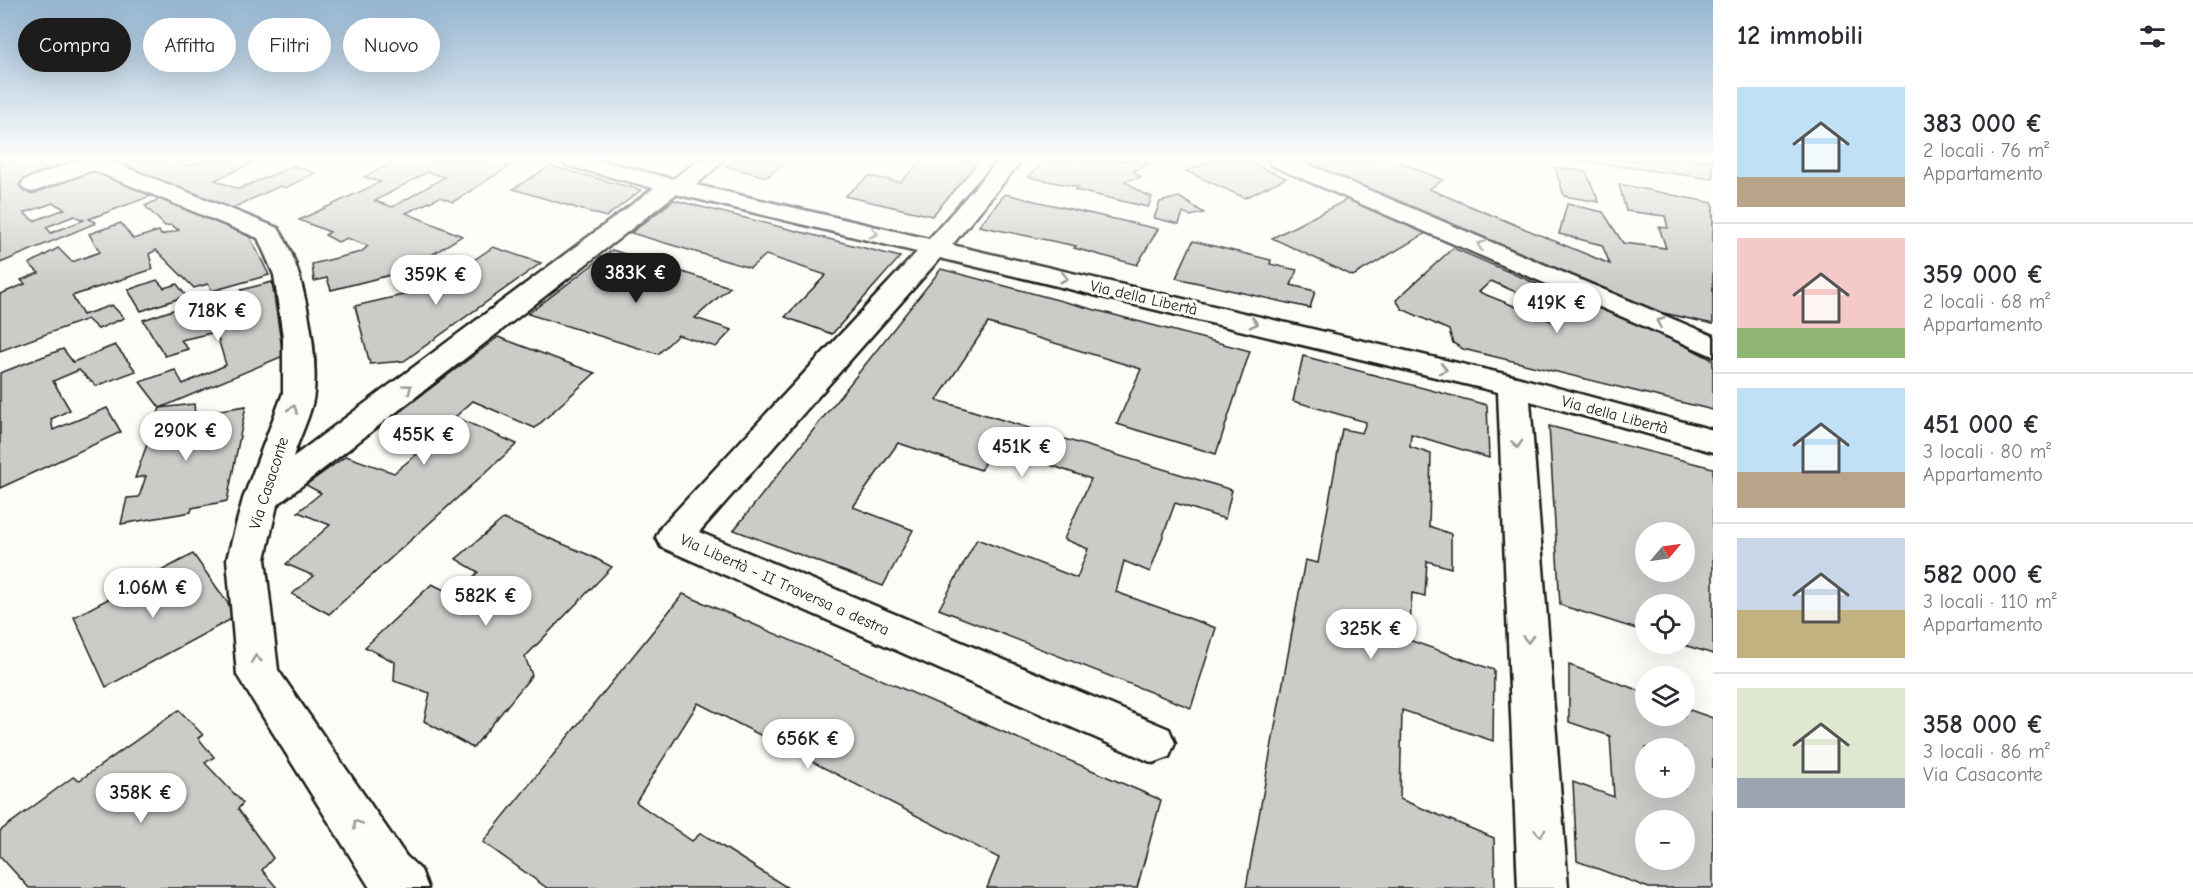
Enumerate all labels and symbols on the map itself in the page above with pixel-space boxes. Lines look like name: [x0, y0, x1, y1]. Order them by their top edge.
one-way arrow: [869, 225, 879, 238]
one-way arrow: [1476, 241, 1487, 253]
pin: 383K €: [587, 253, 685, 304]
pin: 359K €: [387, 255, 485, 306]
one-way arrow: [1059, 271, 1069, 284]
street label: Via della Libertà: [1088, 277, 1199, 319]
pin: 419K €: [1508, 283, 1606, 334]
pin: 718K €: [169, 291, 267, 342]
one-way arrow: [1248, 316, 1258, 329]
one-way arrow: [1655, 317, 1666, 329]
one-way arrow: [1438, 361, 1448, 374]
one-way arrow: [401, 384, 412, 395]
street label: Via della Libertà: [1559, 392, 1670, 438]
one-way arrow: [285, 404, 298, 415]
pin: 290K €: [137, 411, 235, 462]
pin: 455K €: [375, 415, 473, 466]
pin: 451K €: [973, 427, 1071, 478]
street label: Via Casaconte: [246, 435, 292, 532]
one-way arrow: [1510, 439, 1523, 448]
north arrow: [1635, 522, 1695, 582]
street label: Via Libertà - II Traversa a destra: [677, 531, 892, 639]
pin: 1.06M €: [98, 568, 208, 619]
pin: 582K €: [437, 576, 535, 627]
pin: 325K €: [1322, 609, 1420, 660]
one-way arrow: [1522, 634, 1535, 643]
one-way arrow: [250, 654, 263, 663]
pin: 656K €: [759, 719, 857, 770]
pin: 358K €: [92, 773, 190, 824]
one-way arrow: [352, 820, 364, 830]
one-way arrow: [1533, 829, 1546, 838]

